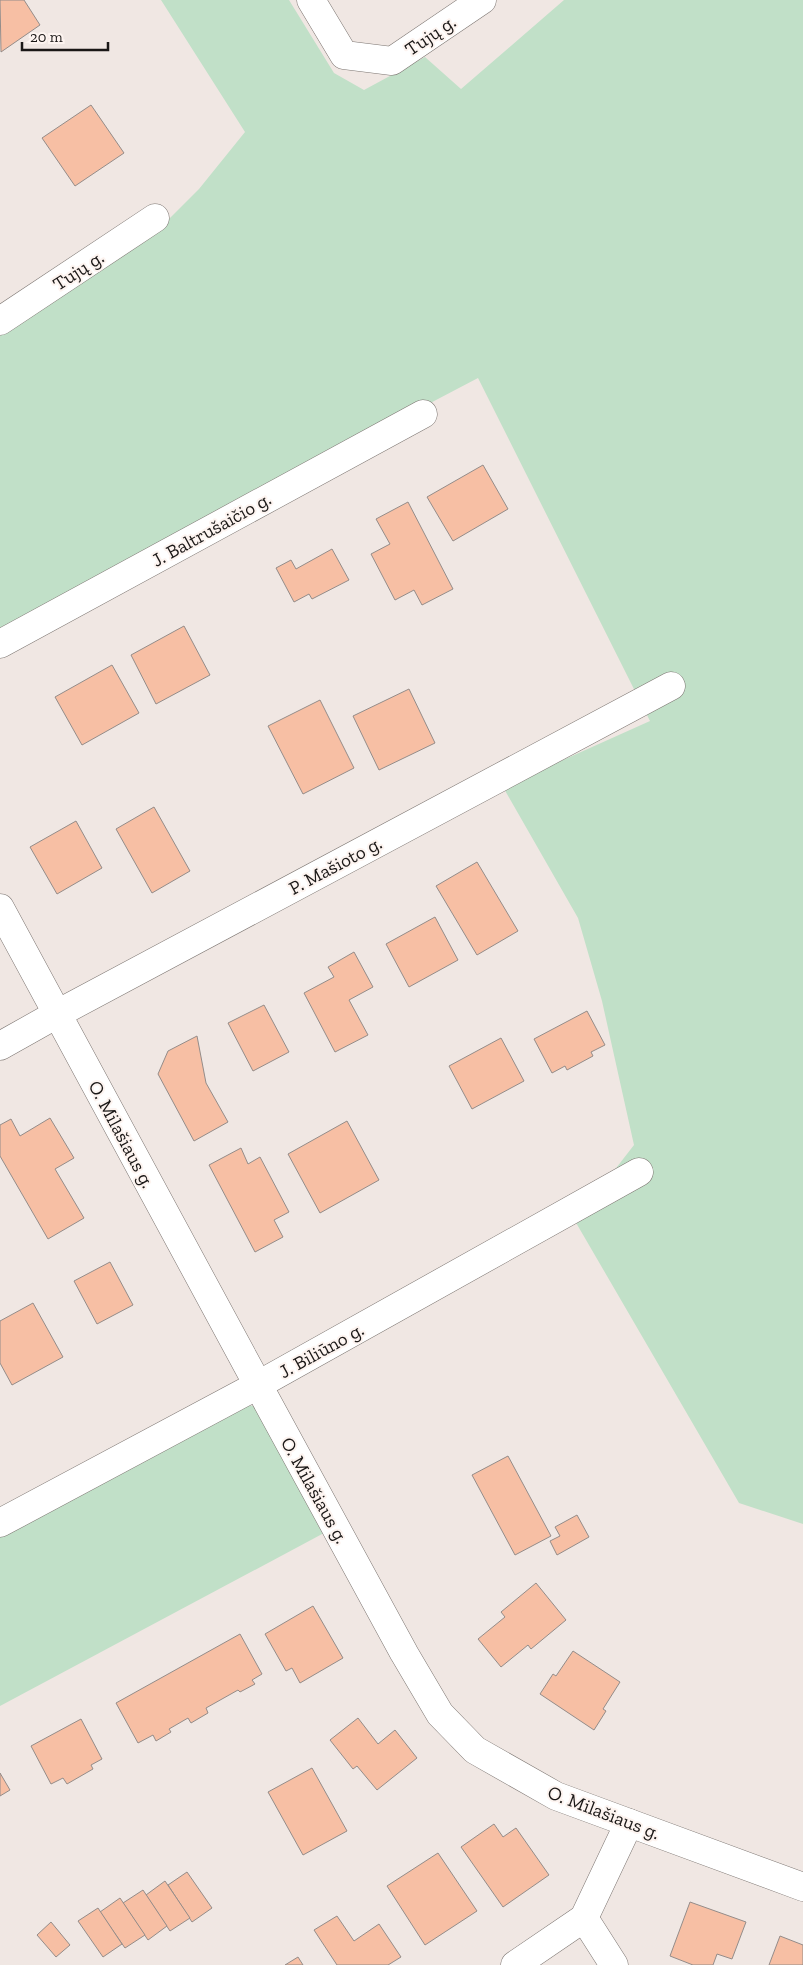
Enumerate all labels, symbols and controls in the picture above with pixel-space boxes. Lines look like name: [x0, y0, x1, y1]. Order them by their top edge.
street label: Tujų g.: [400, 10, 460, 61]
scale bar: [22, 20, 109, 52]
text: 20 m: [30, 28, 63, 46]
street label: Tujų g.: [48, 245, 108, 295]
street label: J. Baltrušaičio g.: [148, 487, 275, 572]
street label: P. Mašioto g.: [285, 831, 386, 900]
street label: O. Milašiaus g.: [84, 1077, 159, 1192]
street label: J. Biliūno g.: [275, 1318, 368, 1383]
street label: O. Milašiaus g.: [276, 1433, 353, 1548]
street label: O. Milašiaus g.: [545, 1781, 663, 1844]

